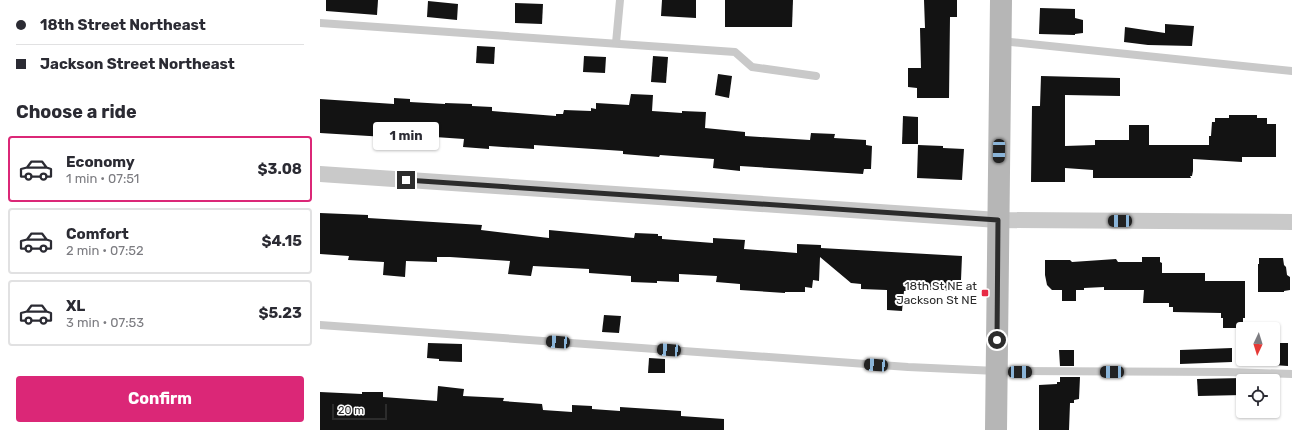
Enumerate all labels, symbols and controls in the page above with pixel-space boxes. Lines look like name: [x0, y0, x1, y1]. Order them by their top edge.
text: 18th Street Northeast: [40, 16, 206, 34]
text: Jackson Street Northeast: [40, 55, 235, 73]
text: Choose a ride: [16, 101, 137, 123]
callout: 1 min: [373, 122, 439, 150]
text: 1 min: [389, 128, 423, 143]
car: [993, 139, 1005, 163]
icon: car: [18, 151, 54, 187]
text: Economy: [66, 153, 135, 171]
text: $3.08: [258, 160, 302, 178]
text: 1 min · 07:51: [66, 171, 139, 186]
route end: [397, 171, 415, 189]
car: [1108, 215, 1132, 227]
icon: car: [18, 223, 54, 259]
text: Comfort: [66, 225, 129, 243]
text: $4.15: [261, 232, 302, 250]
text: 2 min · 07:52: [66, 243, 144, 258]
place label: 18th St NE at Jackson St NE: [896, 279, 977, 307]
marker: 18th St NE at Jackson St NE: [980, 288, 990, 298]
icon: car: [18, 295, 54, 331]
text: XL: [66, 297, 85, 315]
text: $5.23: [258, 304, 302, 322]
text: 3 min · 07:53: [66, 315, 144, 330]
north arrow: [1236, 322, 1280, 366]
map controls: [1236, 322, 1280, 418]
route start: [988, 331, 1006, 349]
car: [546, 335, 570, 349]
car: [657, 343, 681, 357]
car: [864, 358, 888, 372]
car: [1008, 366, 1032, 378]
car: [1100, 366, 1124, 378]
button: locate: [1236, 374, 1280, 418]
button: Confirm: [16, 376, 304, 422]
scale bar: [332, 402, 387, 421]
text: 20 m: [338, 404, 364, 417]

